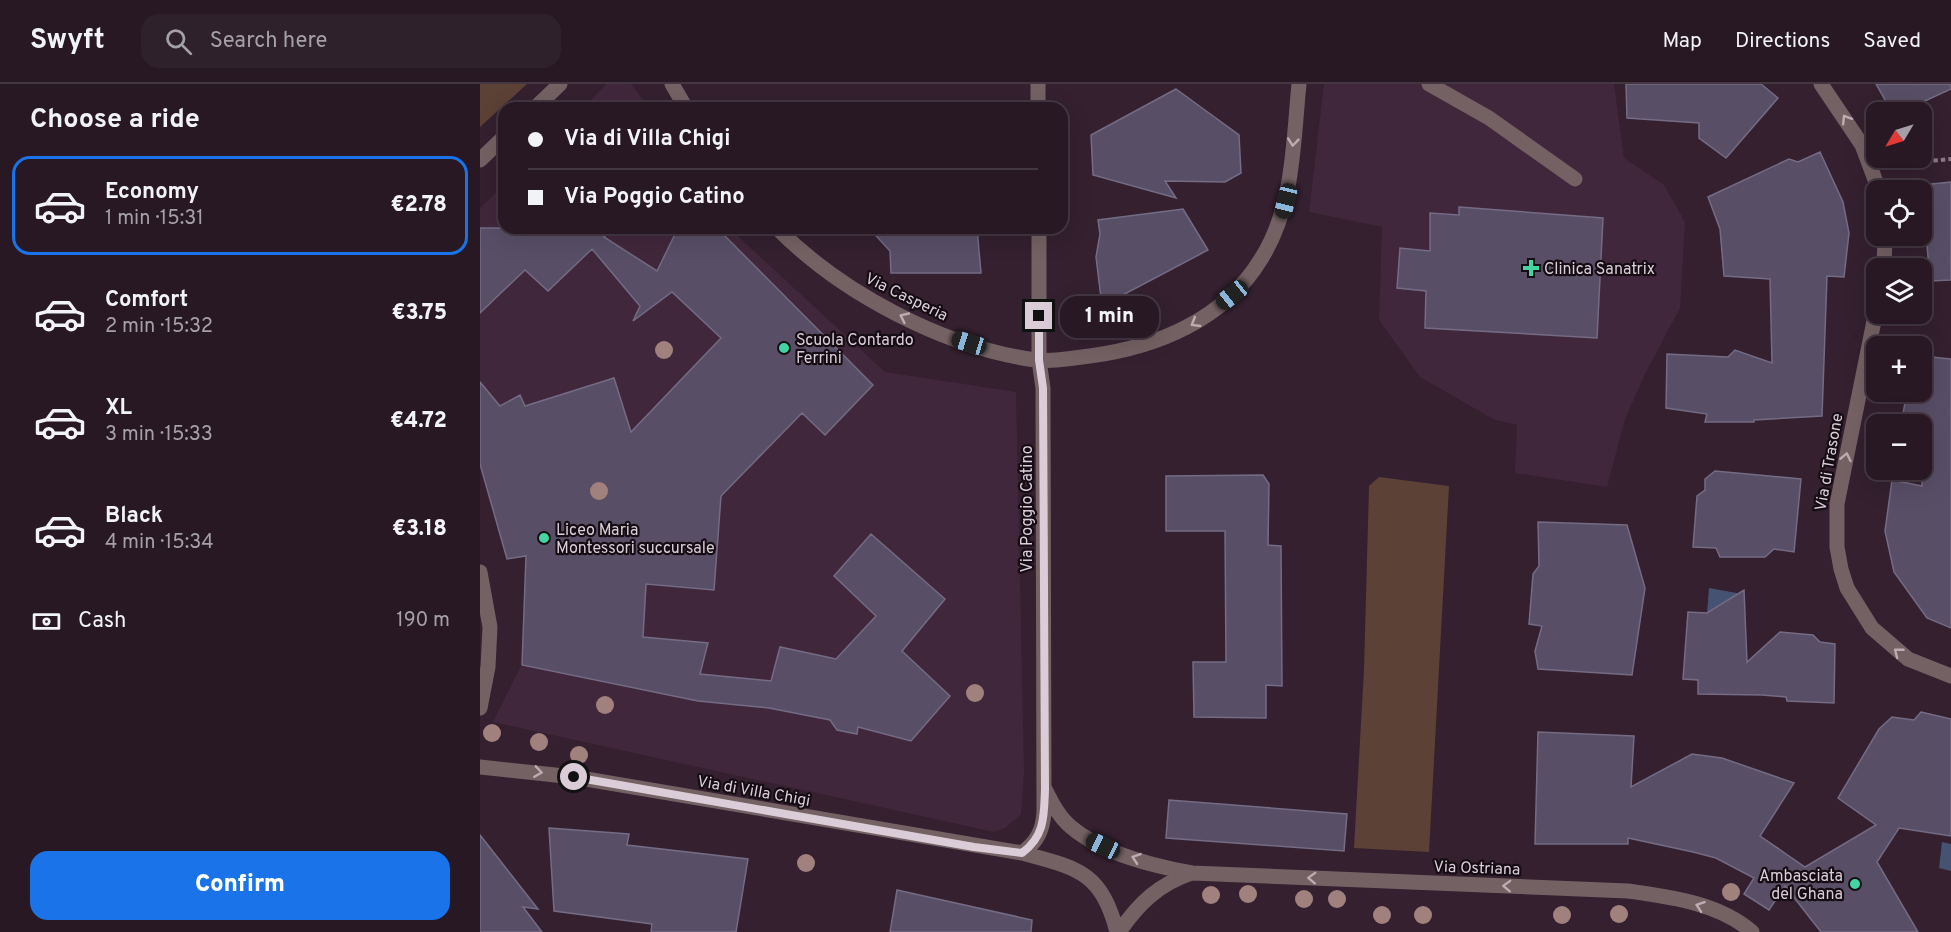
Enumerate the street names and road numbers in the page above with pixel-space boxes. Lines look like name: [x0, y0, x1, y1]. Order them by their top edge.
street label: Via Casperia: [861, 269, 951, 326]
street label: Via di Trasone: [1812, 412, 1848, 513]
street label: Via Poggio Catino: [1018, 445, 1038, 573]
street label: Via di Villa Chigi: [696, 772, 812, 812]
street label: Via Ostriana: [1433, 857, 1521, 881]

